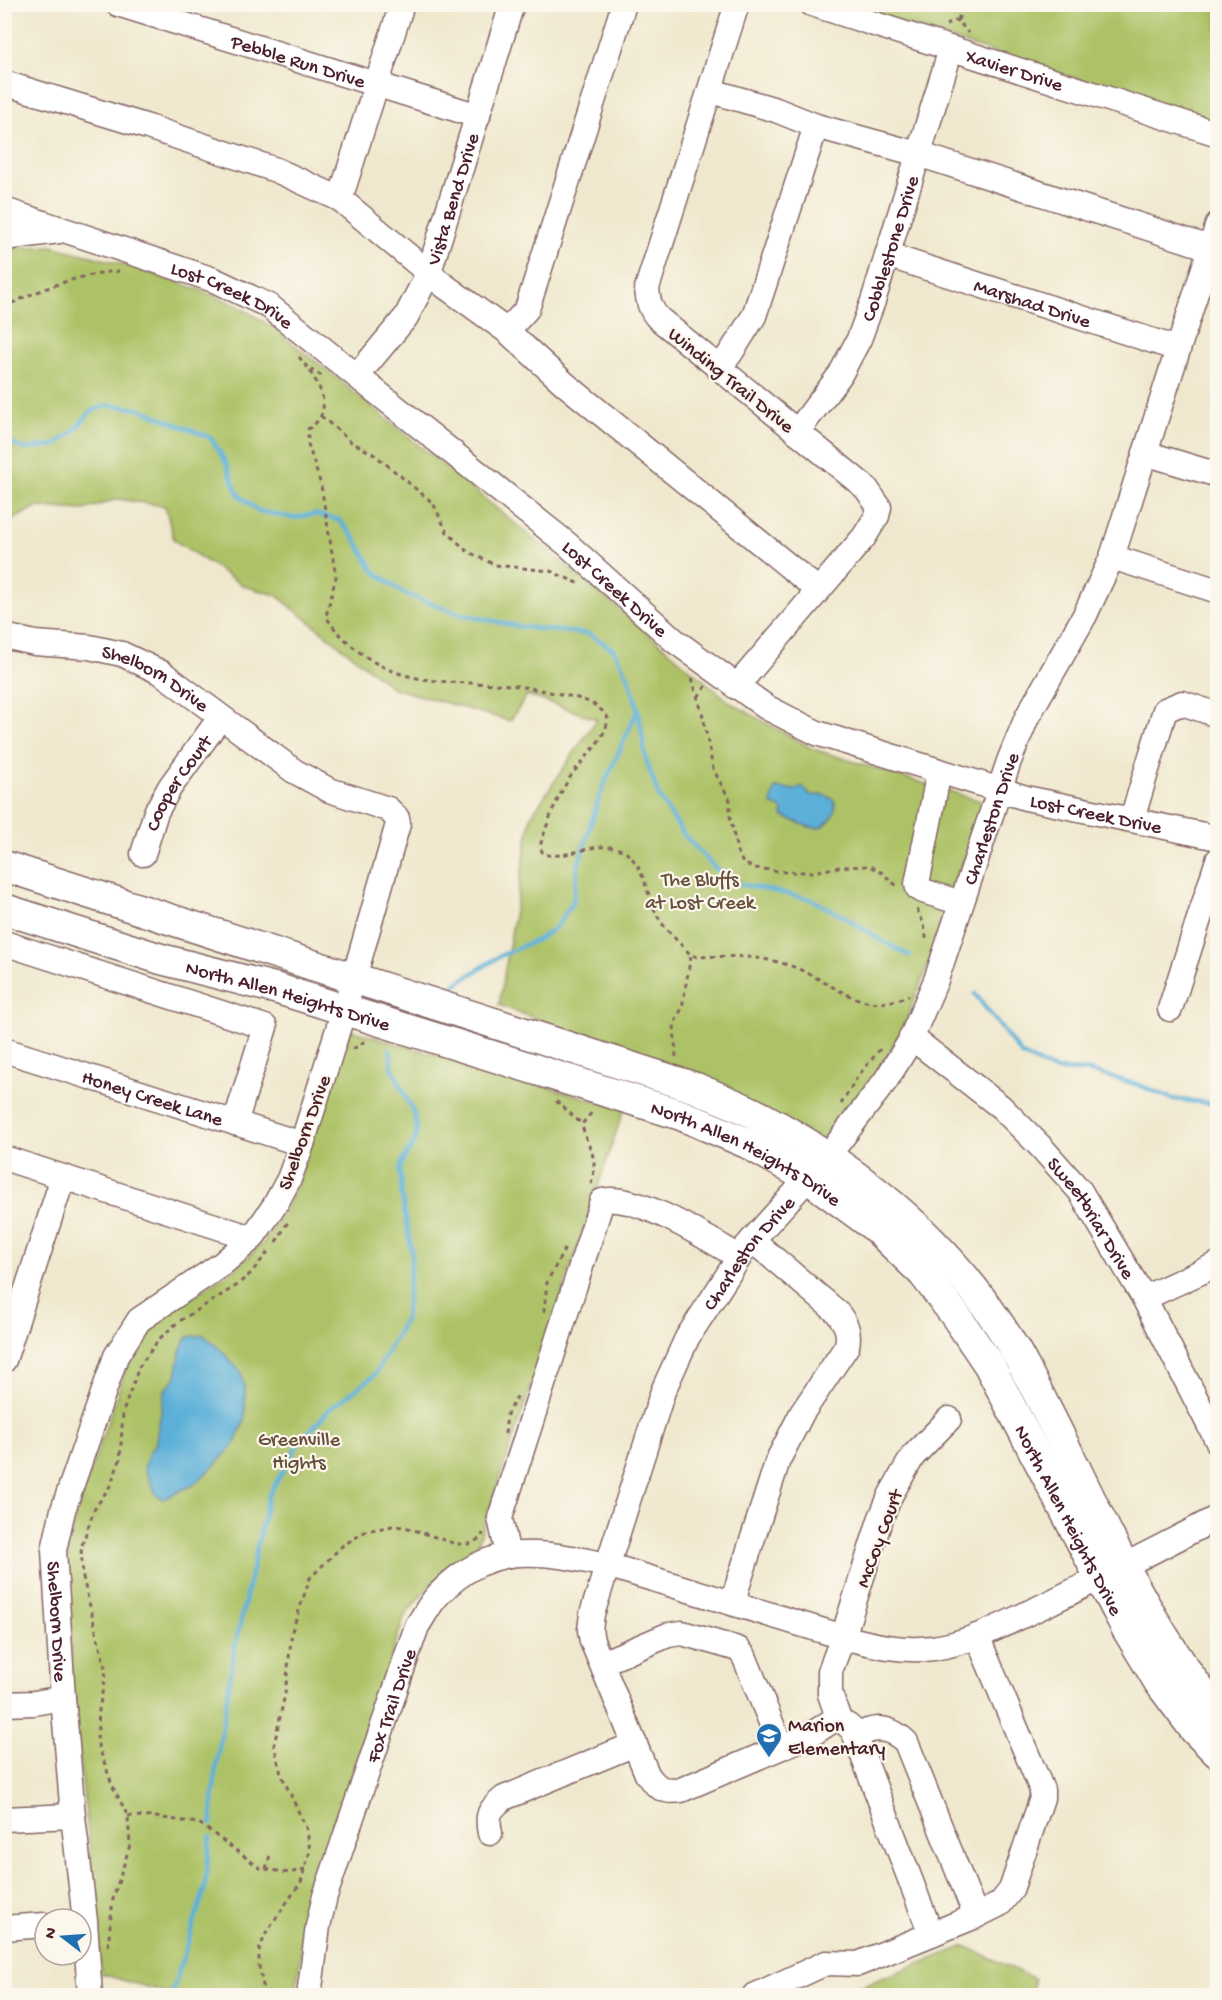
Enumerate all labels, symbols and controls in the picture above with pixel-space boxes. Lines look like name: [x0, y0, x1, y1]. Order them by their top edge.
street label: Pebble Run Drive: [226, 31, 368, 95]
street label: Xavier Drive: [961, 46, 1066, 99]
street label: Vista Bend Drive: [423, 130, 487, 270]
street label: Cobblestone Drive: [858, 173, 926, 325]
street label: Lost Creek Drive: [167, 258, 297, 336]
street label: Marshad Drive: [970, 276, 1093, 335]
street label: Winding Trail Drive: [662, 324, 798, 440]
street label: Lost Creek Drive: [556, 537, 671, 644]
street label: Shelborn Drive: [99, 642, 213, 719]
street label: Cooper Court: [143, 731, 220, 834]
street label: Charleston Drive: [960, 749, 1027, 889]
street label: Lost Creek Drive: [1028, 791, 1164, 841]
park label: The Bluffs at Lost Creek: [645, 870, 757, 916]
street label: North Allen Heights Drive: [183, 958, 393, 1039]
street label: Honey Creek Lane: [78, 1067, 226, 1134]
street label: Shelborn Drive: [275, 1072, 338, 1194]
street label: North Allen Heights Drive: [647, 1098, 845, 1214]
street label: Sweetbriar Drive: [1041, 1154, 1138, 1285]
street label: Charleston Drive: [700, 1192, 802, 1316]
street label: North Allen Heights Drive: [1007, 1422, 1126, 1621]
park label: Greenville Hights: [258, 1430, 341, 1476]
street label: McCoy Court: [853, 1485, 910, 1591]
street label: Shelborn Drive: [40, 1561, 70, 1683]
street label: Fox Trail Drive: [363, 1646, 424, 1767]
place label: Marion Elementary: [788, 1716, 886, 1762]
school or university icon: Marion Elementary: [754, 1721, 784, 1759]
north arrow: [33, 1907, 93, 1967]
text: N: [41, 1925, 63, 1941]

